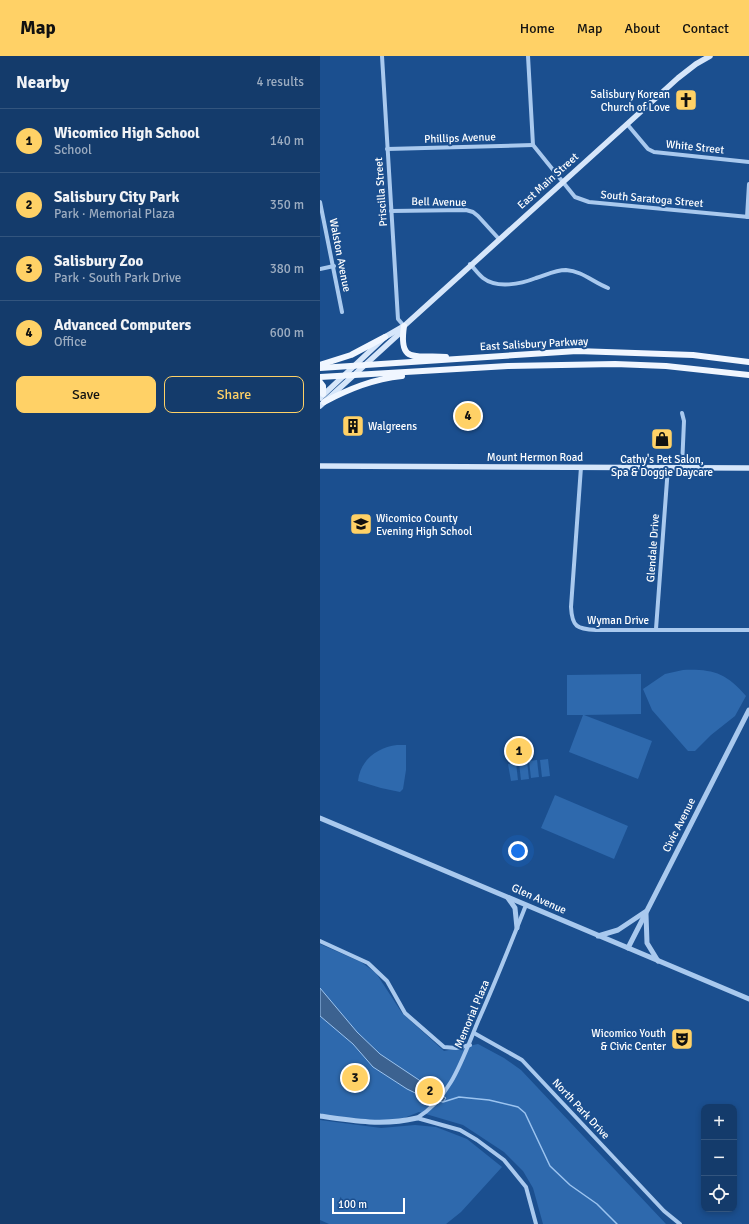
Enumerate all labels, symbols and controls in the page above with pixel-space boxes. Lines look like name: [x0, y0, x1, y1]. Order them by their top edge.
text: Map: [20, 16, 56, 40]
text: Home: [520, 20, 555, 37]
text: Map: [577, 20, 602, 37]
text: About: [624, 20, 660, 37]
text: Contact: [682, 20, 729, 37]
text: Nearby: [16, 72, 69, 93]
text: 4 results: [256, 74, 304, 90]
church icon: Salisbury Korean Church of Love: [673, 87, 699, 113]
place label: Salisbury Korean Church of Love: [591, 88, 670, 114]
text: Wicomico High School: [54, 124, 200, 142]
street label: Phillips Avenue: [424, 130, 496, 146]
text: 1: [25, 133, 33, 149]
text: 140 m: [270, 133, 304, 149]
street label: White Street: [665, 137, 725, 157]
text: School: [54, 142, 92, 158]
street label: East Main Street: [515, 150, 581, 212]
street label: Priscilla Street: [372, 157, 390, 227]
text: Salisbury City Park: [54, 188, 179, 206]
street label: South Saratoga Street: [600, 188, 704, 210]
street label: Bell Avenue: [411, 195, 467, 209]
text: 2: [25, 197, 33, 213]
text: 350 m: [270, 197, 304, 213]
text: Park · Memorial Plaza: [54, 206, 175, 222]
street label: Walston Avenue: [326, 217, 354, 293]
text: Salisbury Zoo: [54, 252, 143, 270]
text: 3: [25, 261, 33, 277]
text: 380 m: [270, 261, 304, 277]
text: Park · South Park Drive: [54, 270, 181, 286]
text: Advanced Computers: [54, 316, 191, 334]
text: 4: [25, 325, 33, 341]
text: 600 m: [270, 325, 304, 341]
text: Office: [54, 334, 87, 350]
street label: East Salisbury Parkway: [479, 335, 589, 353]
button: Save: [16, 376, 156, 413]
button: Share: [164, 376, 304, 413]
pin: 4: [455, 401, 481, 431]
building icon: Walgreens: [340, 413, 366, 439]
place label: Walgreens: [368, 420, 417, 433]
shop icon: Cathy's Pet Salon, Spa & Doggie Daycare: [649, 426, 675, 452]
street label: Mount Hermon Road: [487, 451, 583, 464]
place label: Cathy's Pet Salon, Spa & Doggie Daycare: [611, 453, 713, 479]
school or university icon: Wicomico County Evening High School: [348, 511, 374, 537]
place label: Wicomico County Evening High School: [376, 512, 472, 538]
street label: Glendale Drive: [644, 513, 662, 583]
street label: Wyman Drive: [587, 614, 649, 627]
pin: 1: [506, 736, 532, 766]
street label: Civic Avenue: [660, 796, 698, 854]
your location: [508, 841, 528, 861]
street label: Glen Avenue: [510, 881, 568, 917]
street label: Memorial Plaza: [452, 978, 492, 1050]
theatre icon: Wicomico Youth & Civic Center: [669, 1026, 695, 1052]
place label: Wicomico Youth & Civic Center: [591, 1027, 666, 1053]
pin: 3: [342, 1063, 368, 1093]
pin: 2: [417, 1076, 443, 1106]
street label: North Park Drive: [550, 1076, 612, 1142]
map controls: [701, 1104, 737, 1212]
button: +: [701, 1104, 737, 1140]
button: −: [701, 1140, 737, 1176]
button: locate: [701, 1176, 737, 1212]
scale bar: [332, 1196, 405, 1215]
text: 100 m: [338, 1198, 367, 1211]

